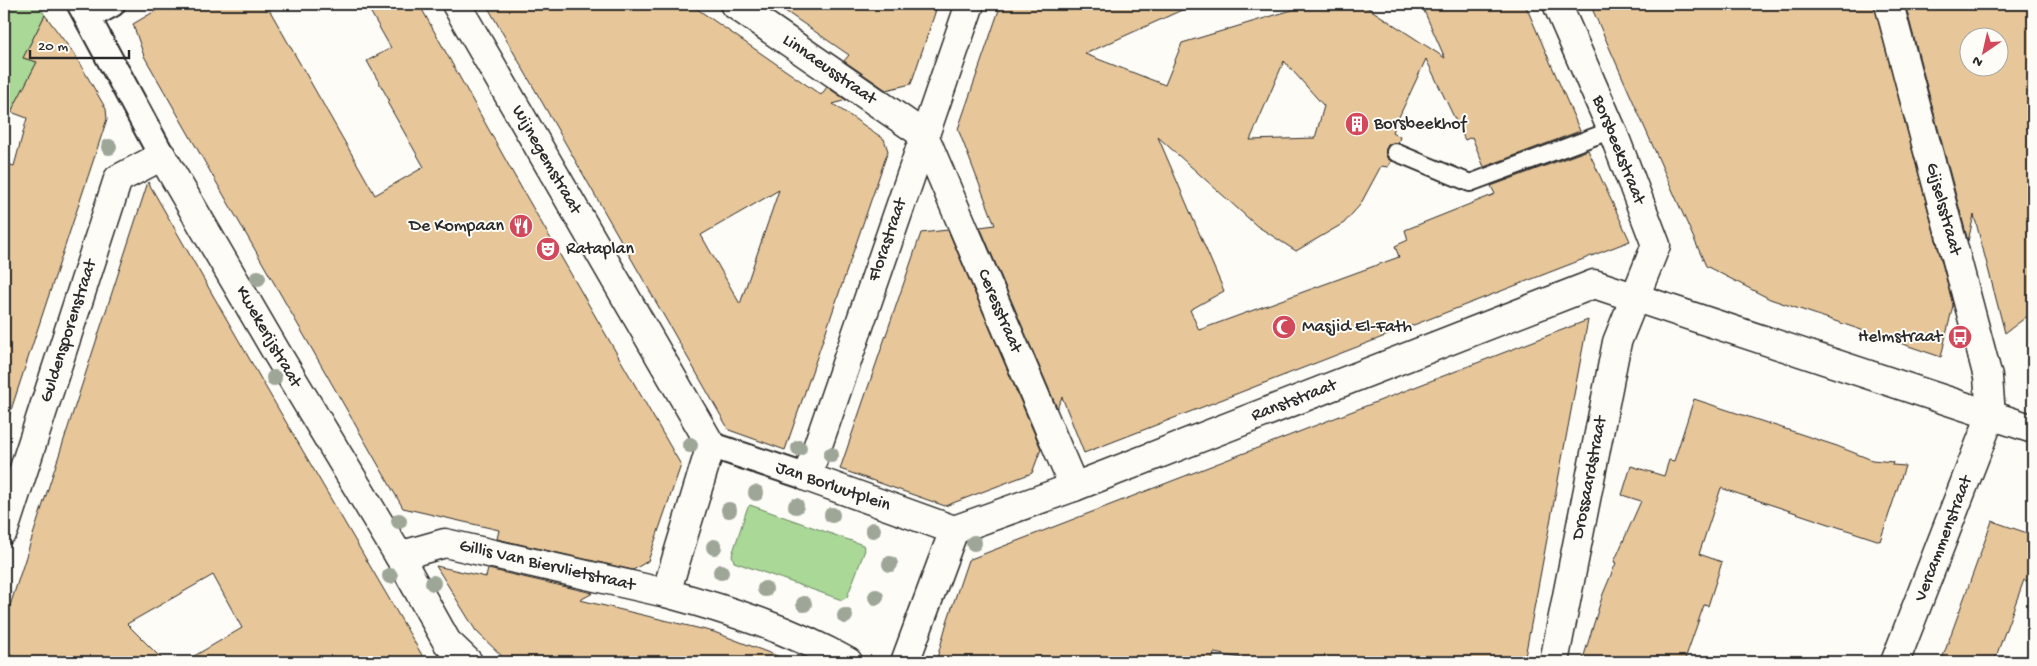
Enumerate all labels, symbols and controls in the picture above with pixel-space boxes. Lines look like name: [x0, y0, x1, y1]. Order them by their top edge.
scale bar: [30, 28, 129, 60]
north arrow: [1960, 28, 2010, 78]
street label: Linnaeusstraat: [778, 30, 881, 111]
text: 20 m: [38, 38, 68, 56]
text: N: [1970, 51, 1987, 70]
street label: Borsbeekstraat: [1586, 92, 1650, 209]
street label: Wijnegemstraat: [506, 102, 586, 220]
building icon: Borsbeekhof: [1344, 111, 1370, 137]
place label: Borsbeekhof: [1373, 114, 1468, 135]
street label: Gijselsstraat: [1921, 161, 1966, 259]
street label: Florastraat: [864, 194, 913, 285]
restaurant icon: De Kompaan: [508, 213, 534, 239]
place label: De Kompaan: [408, 216, 504, 237]
theatre icon: Rataplan: [535, 236, 561, 262]
place label: Rataplan: [566, 239, 635, 260]
street label: Guldensporenstraat: [36, 255, 102, 405]
street label: Ceresstraat: [972, 266, 1027, 358]
street label: Kwekerijstraat: [230, 283, 306, 393]
mosque icon: Masjid El-Fath: [1271, 314, 1297, 340]
place label: Masjid El-Fath: [1302, 317, 1412, 338]
bus stop icon: Helmstraat: [1947, 324, 1973, 350]
place label: Helmstraat: [1858, 327, 1944, 348]
street label: Ranststraat: [1248, 375, 1341, 427]
street label: Drossaardstraat: [1568, 413, 1613, 542]
street label: Jan Borluutplein: [773, 458, 894, 517]
street label: Vercammenstraat: [1910, 472, 1978, 606]
street label: Gillis Van Biervlietstraat: [457, 536, 639, 597]

